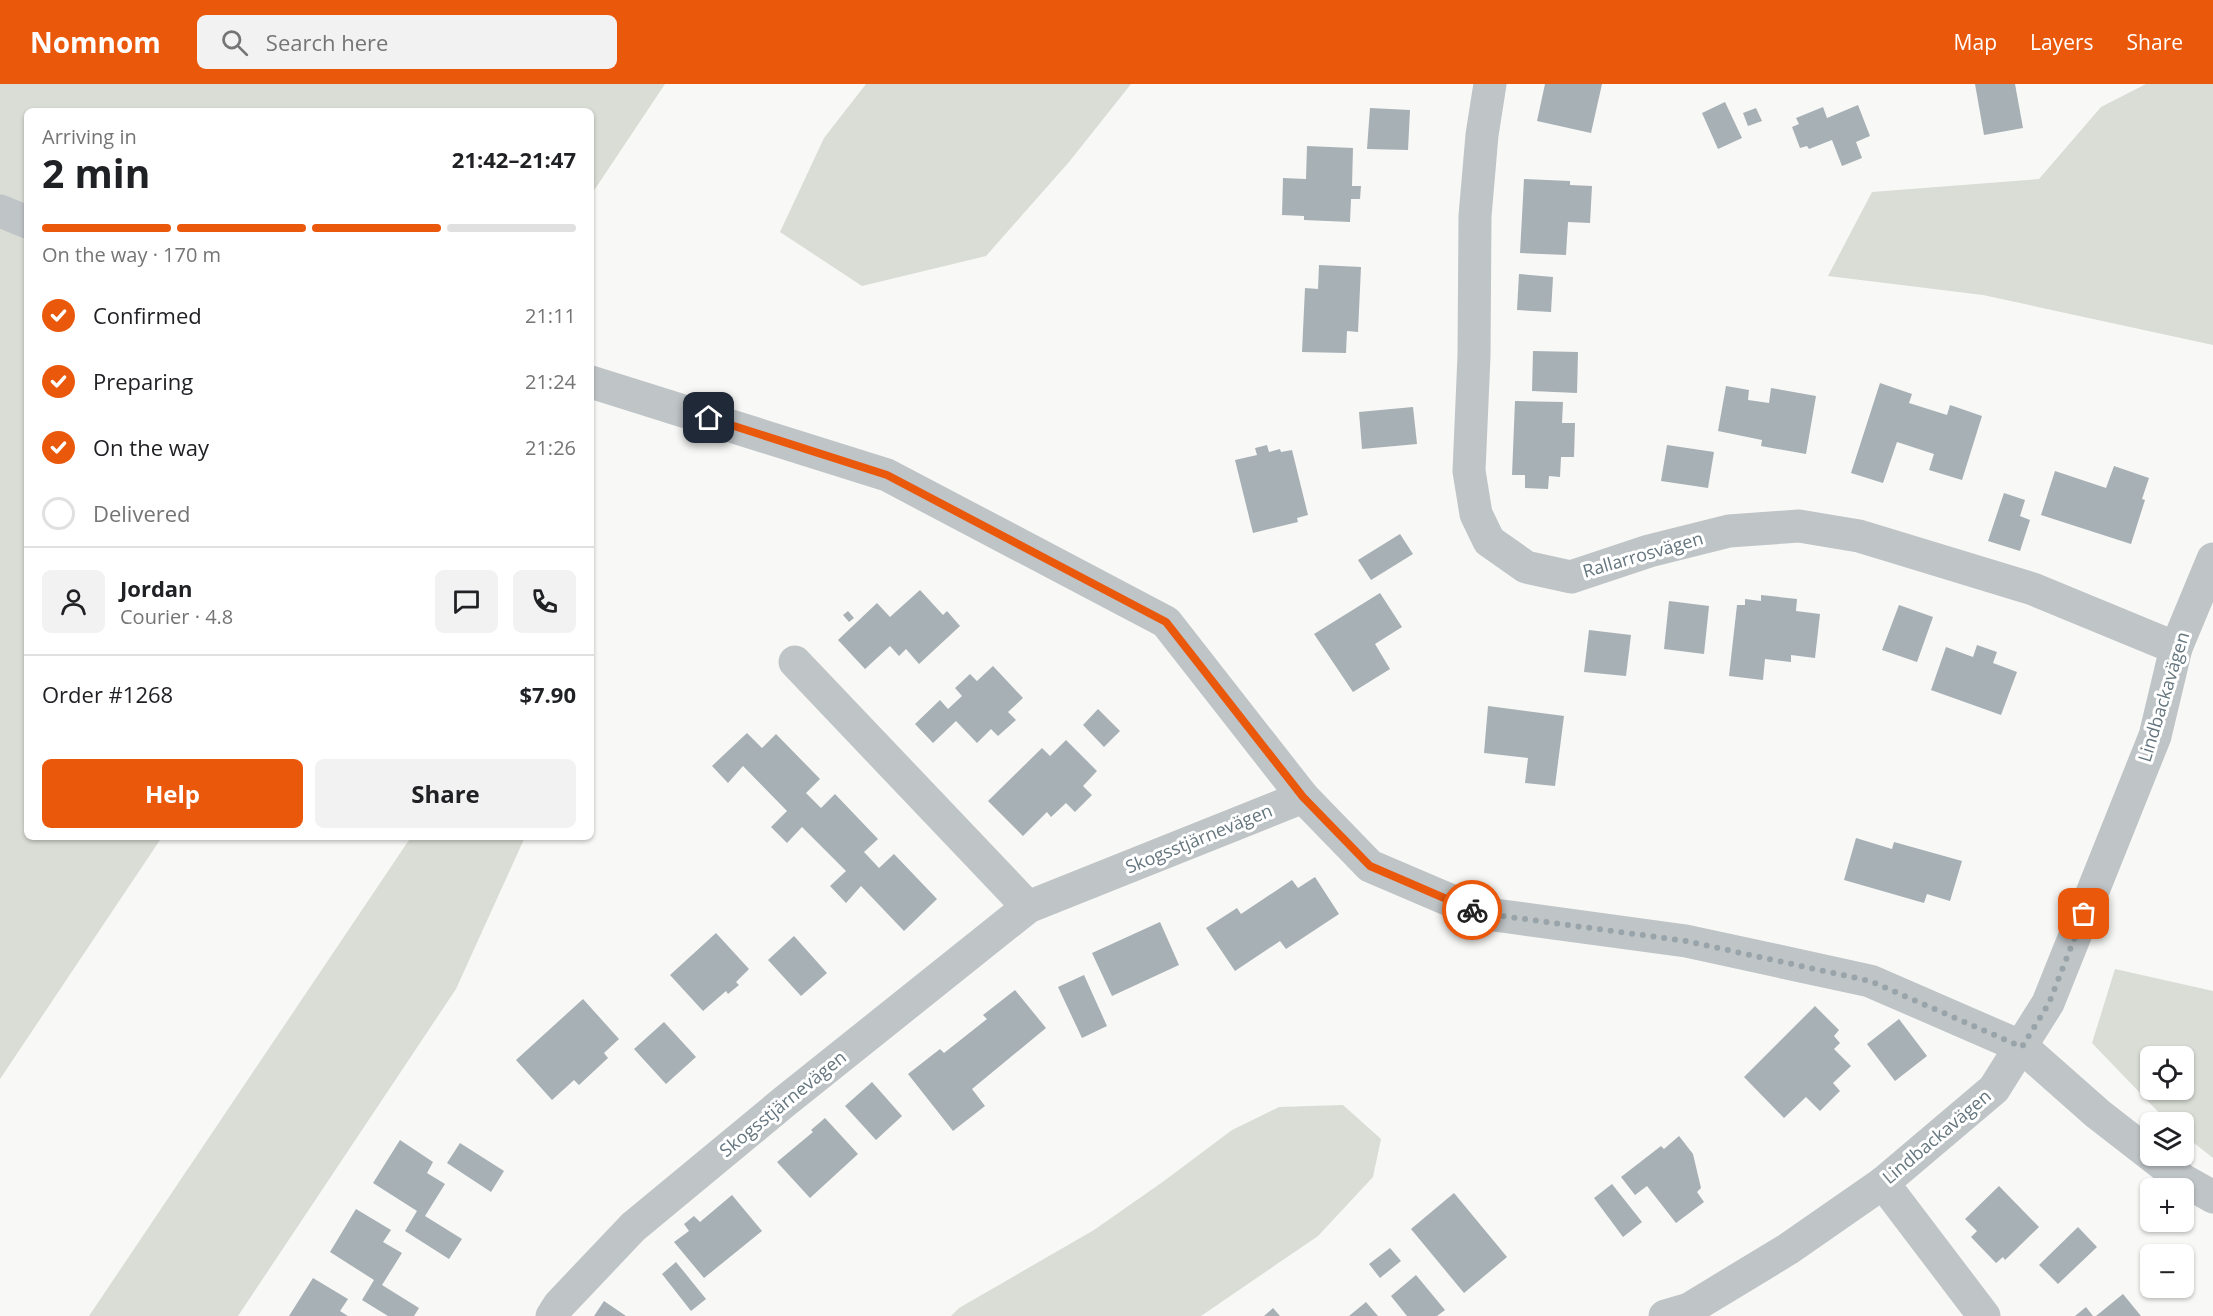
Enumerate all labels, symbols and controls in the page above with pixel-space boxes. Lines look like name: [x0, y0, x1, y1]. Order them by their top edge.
search box: [197, 15, 617, 69]
text: Nomnom: [30, 23, 161, 61]
icon: search: [218, 26, 251, 59]
text: Search here: [266, 27, 388, 57]
text: Map: [1954, 28, 1997, 56]
text: Layers: [2030, 28, 2094, 56]
text: Share: [2127, 28, 2183, 56]
text: Arriving in: [42, 123, 137, 150]
text: 21:42–21:47: [452, 144, 576, 174]
text: 2 min: [42, 146, 150, 199]
text: On the way · 170 m: [42, 241, 221, 268]
icon: check: [42, 299, 75, 332]
text: Confirmed: [93, 300, 202, 330]
text: 21:11: [525, 302, 576, 329]
icon: check: [42, 365, 75, 398]
text: Preparing: [93, 366, 193, 396]
text: 21:24: [525, 368, 576, 395]
pin: [683, 392, 734, 443]
icon: home: [692, 401, 725, 434]
icon: check: [42, 431, 75, 464]
text: On the way: [93, 432, 209, 462]
text: 21:26: [525, 434, 576, 461]
text: Delivered: [93, 498, 191, 528]
street label: Rallarrosvägen: [1580, 525, 1706, 583]
button: person: [42, 570, 105, 633]
button: chat: [435, 570, 498, 633]
button: phone: [513, 570, 576, 633]
text: Jordan: [120, 573, 193, 603]
text: Courier · 4.8: [120, 603, 233, 630]
street label: Lindbackavägen: [2132, 629, 2194, 765]
text: Order #1268: [42, 679, 173, 709]
text: $7.90: [519, 679, 576, 709]
button: Help: [42, 759, 303, 828]
button: Share: [315, 759, 576, 828]
street label: Skogsstjärnevägen: [1122, 798, 1276, 879]
courier: [1442, 880, 1502, 940]
pin: [2058, 888, 2109, 939]
icon: bike: [1456, 894, 1489, 927]
icon: bag: [2067, 897, 2100, 930]
street label: Skogsstjärnevägen: [714, 1045, 851, 1162]
map controls: [2140, 1046, 2194, 1298]
button: locate: [2140, 1046, 2194, 1100]
street label: Lindbackavägen: [1877, 1084, 1996, 1189]
button: layers: [2140, 1112, 2194, 1166]
button: +: [2140, 1178, 2194, 1232]
button: −: [2140, 1244, 2194, 1298]

